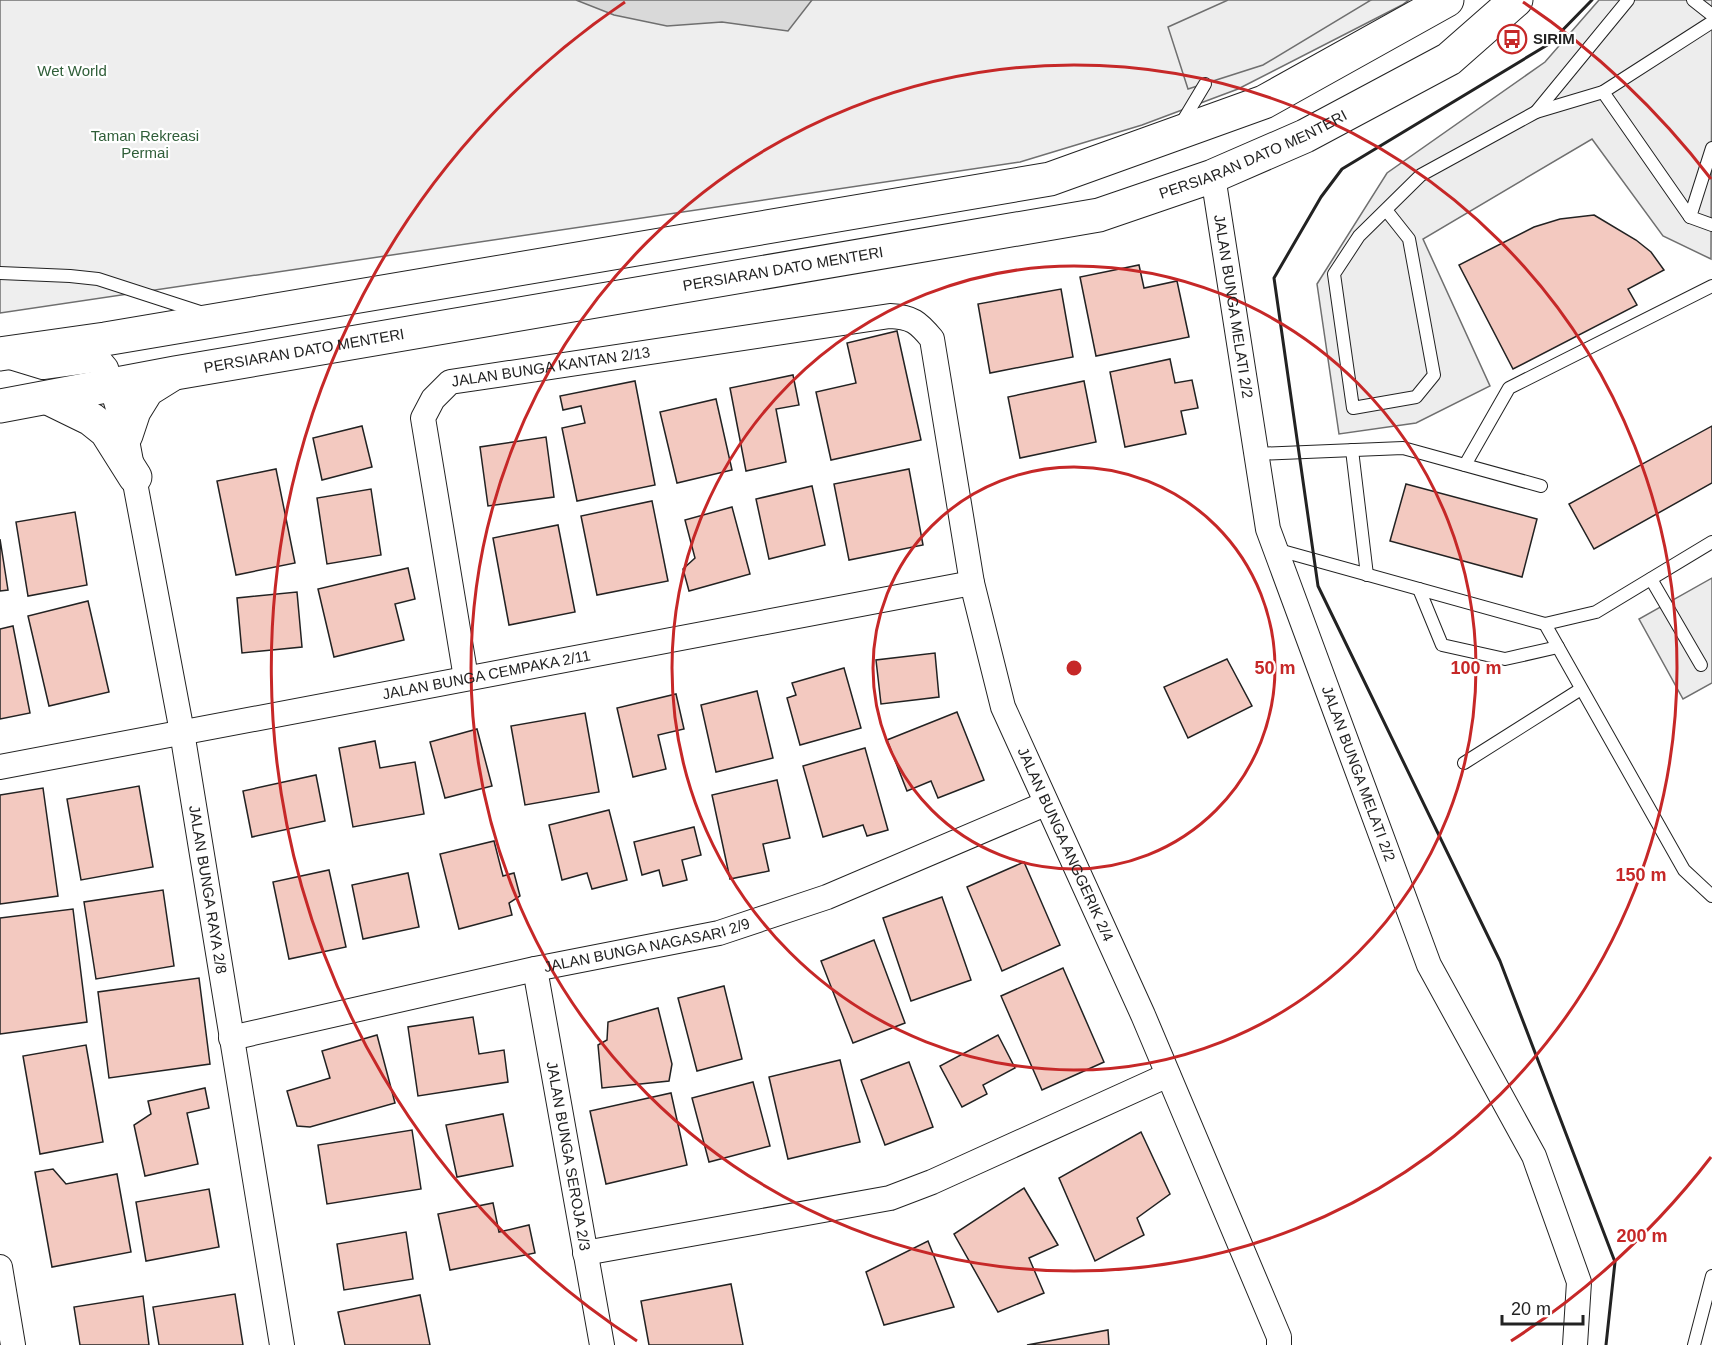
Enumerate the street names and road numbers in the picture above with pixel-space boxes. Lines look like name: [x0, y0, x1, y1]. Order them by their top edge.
street label: PERSIARAN DATO MENTERI: [1157, 106, 1350, 202]
street label: JALAN BUNGA MELATI 2/2: [1211, 213, 1257, 399]
street label: PERSIARAN DATO MENTERI: [682, 243, 884, 294]
street label: PERSIARAN DATO MENTERI: [202, 325, 405, 376]
street label: JALAN BUNGA KANTAN 2/13: [450, 343, 651, 390]
street label: JALAN BUNGA CEMPAKA 2/11: [381, 646, 592, 702]
street label: JALAN BUNGA MELATI 2/2: [1319, 683, 1399, 864]
street label: JALAN BUNGA ANGGERIK 2/4: [1014, 745, 1117, 944]
street label: JALAN BUNGA RAYA 2/8: [186, 804, 230, 975]
street label: JALAN BUNGA NAGASARI 2/9: [542, 914, 752, 975]
street label: JALAN BUNGA SEROJA 2/3: [544, 1060, 594, 1252]

